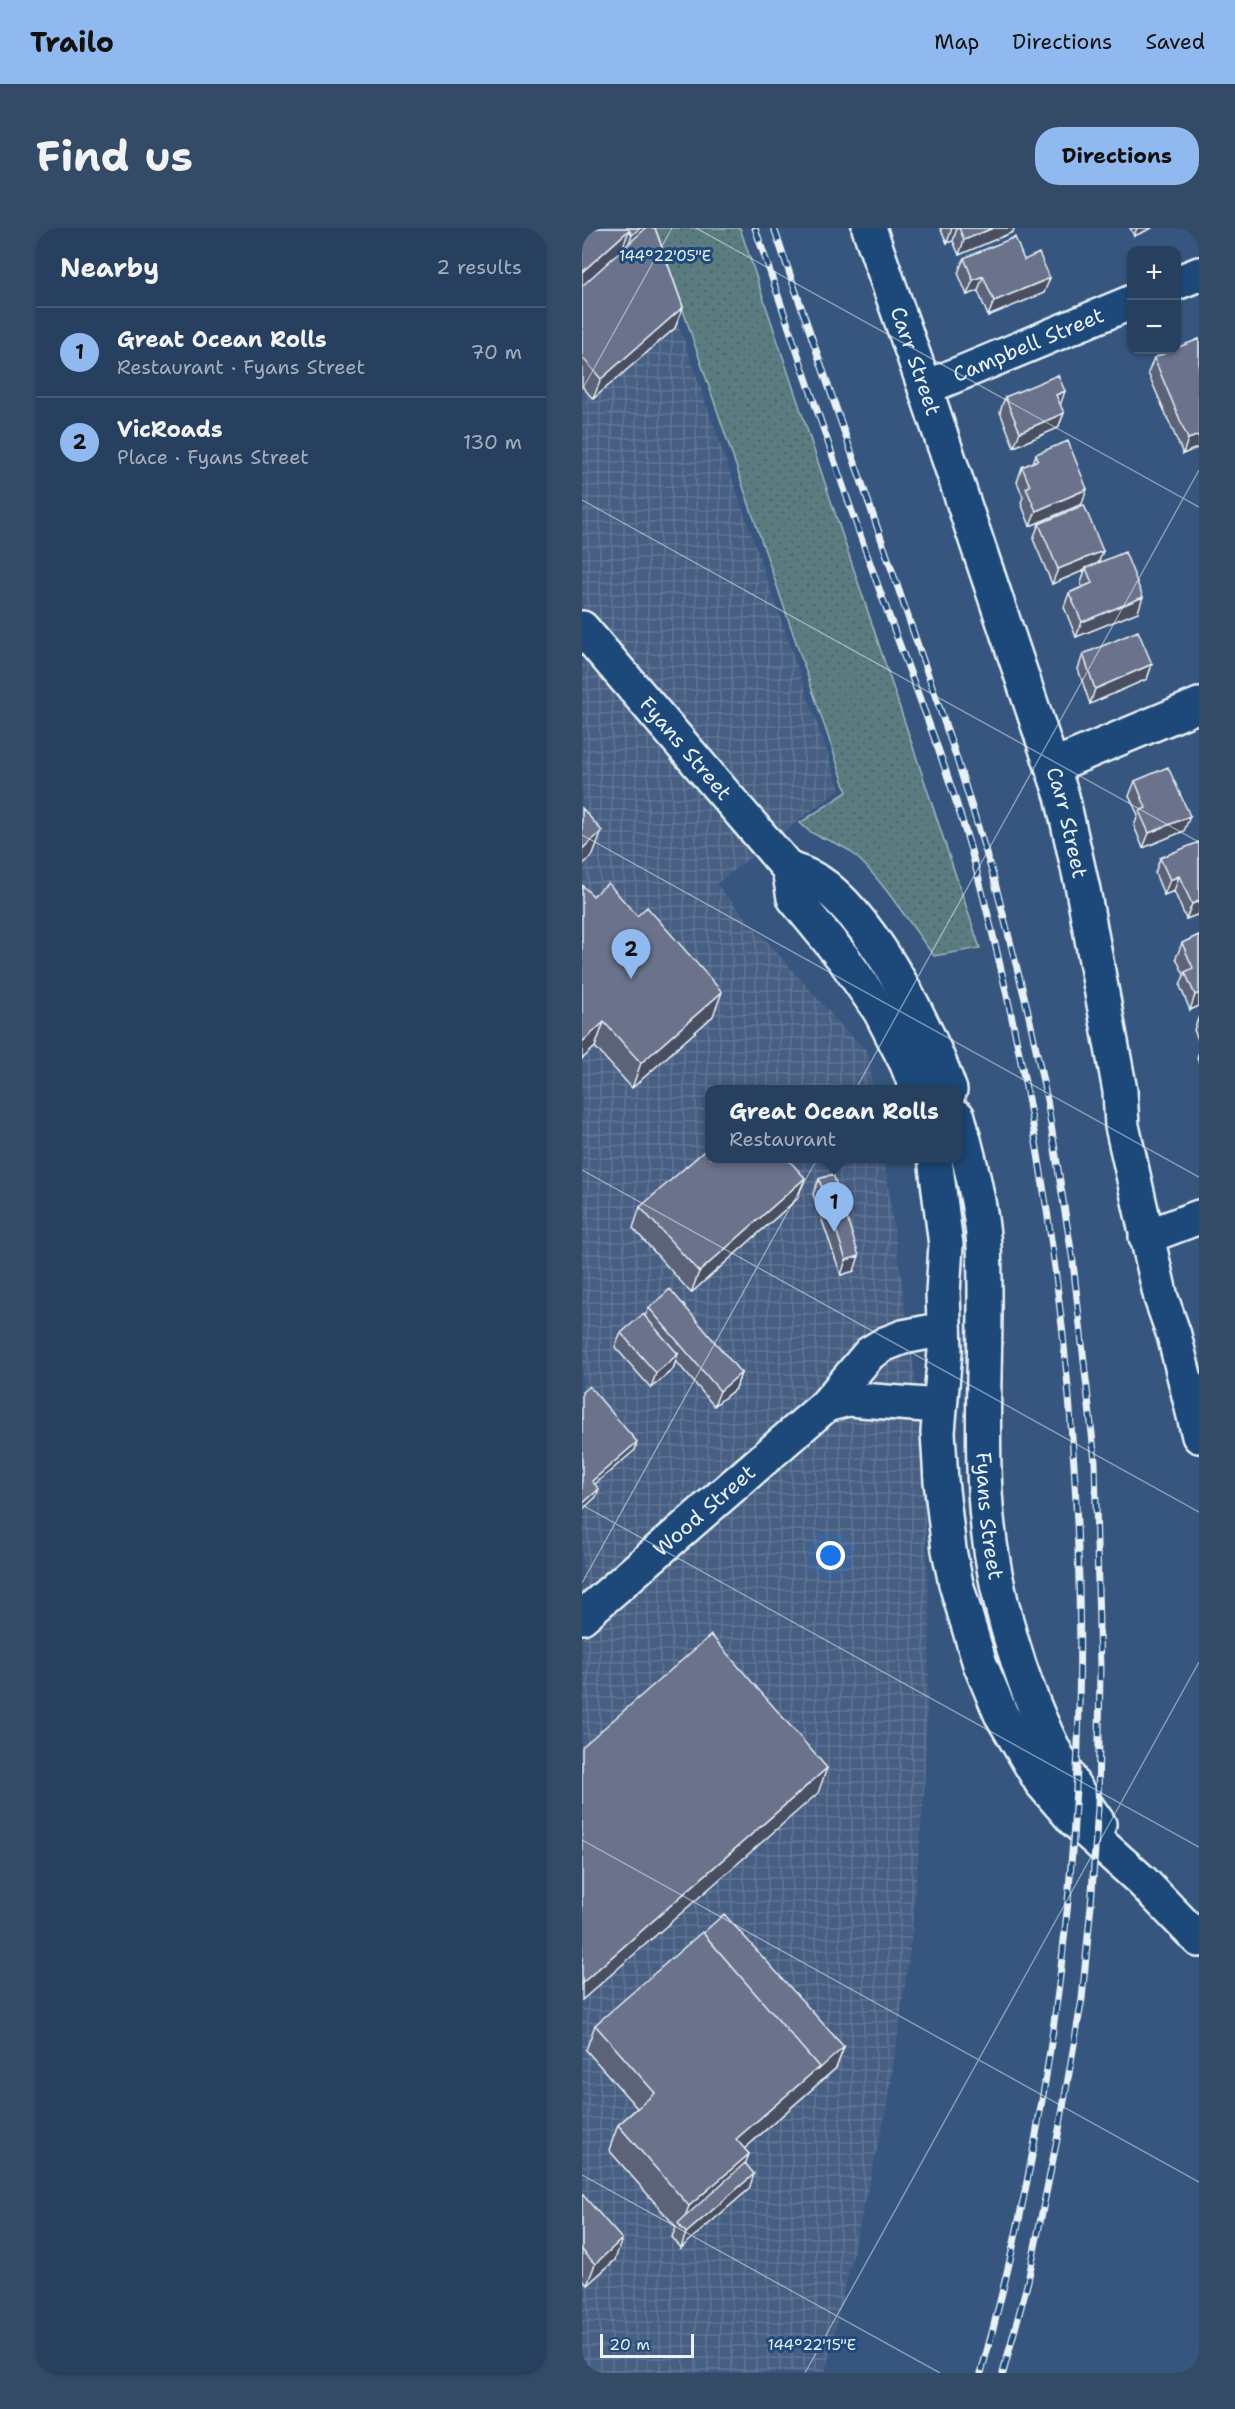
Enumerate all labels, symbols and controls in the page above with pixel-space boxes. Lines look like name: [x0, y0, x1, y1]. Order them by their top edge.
text: Trailo: [30, 23, 114, 61]
text: Map: [934, 28, 979, 56]
text: Directions: [1012, 28, 1112, 56]
text: Saved: [1145, 28, 1205, 56]
button: Directions: [1035, 127, 1199, 185]
text: Find us: [36, 128, 193, 184]
text: 144°22'05"E: [619, 246, 711, 266]
map controls: [1127, 246, 1181, 354]
button: +: [1127, 246, 1181, 300]
text: Nearby: [60, 250, 159, 285]
text: 2 results: [436, 254, 522, 280]
button: −: [1127, 300, 1181, 354]
street label: Campbell Street: [949, 301, 1108, 389]
street label: Carr Street: [884, 303, 947, 419]
text: Great Ocean Rolls: [117, 325, 327, 354]
text: 1: [75, 339, 84, 365]
text: 70 m: [470, 339, 522, 365]
text: Restaurant · Fyans Street: [117, 354, 365, 380]
text: VicRoads: [117, 415, 223, 444]
text: 2: [73, 429, 87, 455]
text: 130 m: [463, 429, 522, 455]
text: Place · Fyans Street: [117, 444, 309, 470]
street label: Fyans Street: [633, 691, 738, 806]
street label: Carr Street: [1039, 763, 1094, 881]
pin: 2: [611, 930, 650, 979]
popup: [705, 1085, 963, 1163]
text: Great Ocean Rolls: [729, 1097, 939, 1126]
text: Restaurant: [729, 1126, 836, 1152]
pin: 1: [814, 1182, 854, 1232]
street label: Fyans Street: [969, 1452, 1010, 1582]
street label: Wood Street: [647, 1458, 761, 1563]
your location: [816, 1541, 845, 1570]
scale bar: [600, 2331, 694, 2358]
text: 20 m: [609, 2334, 650, 2355]
text: 144°22'15"E: [768, 2335, 856, 2355]

